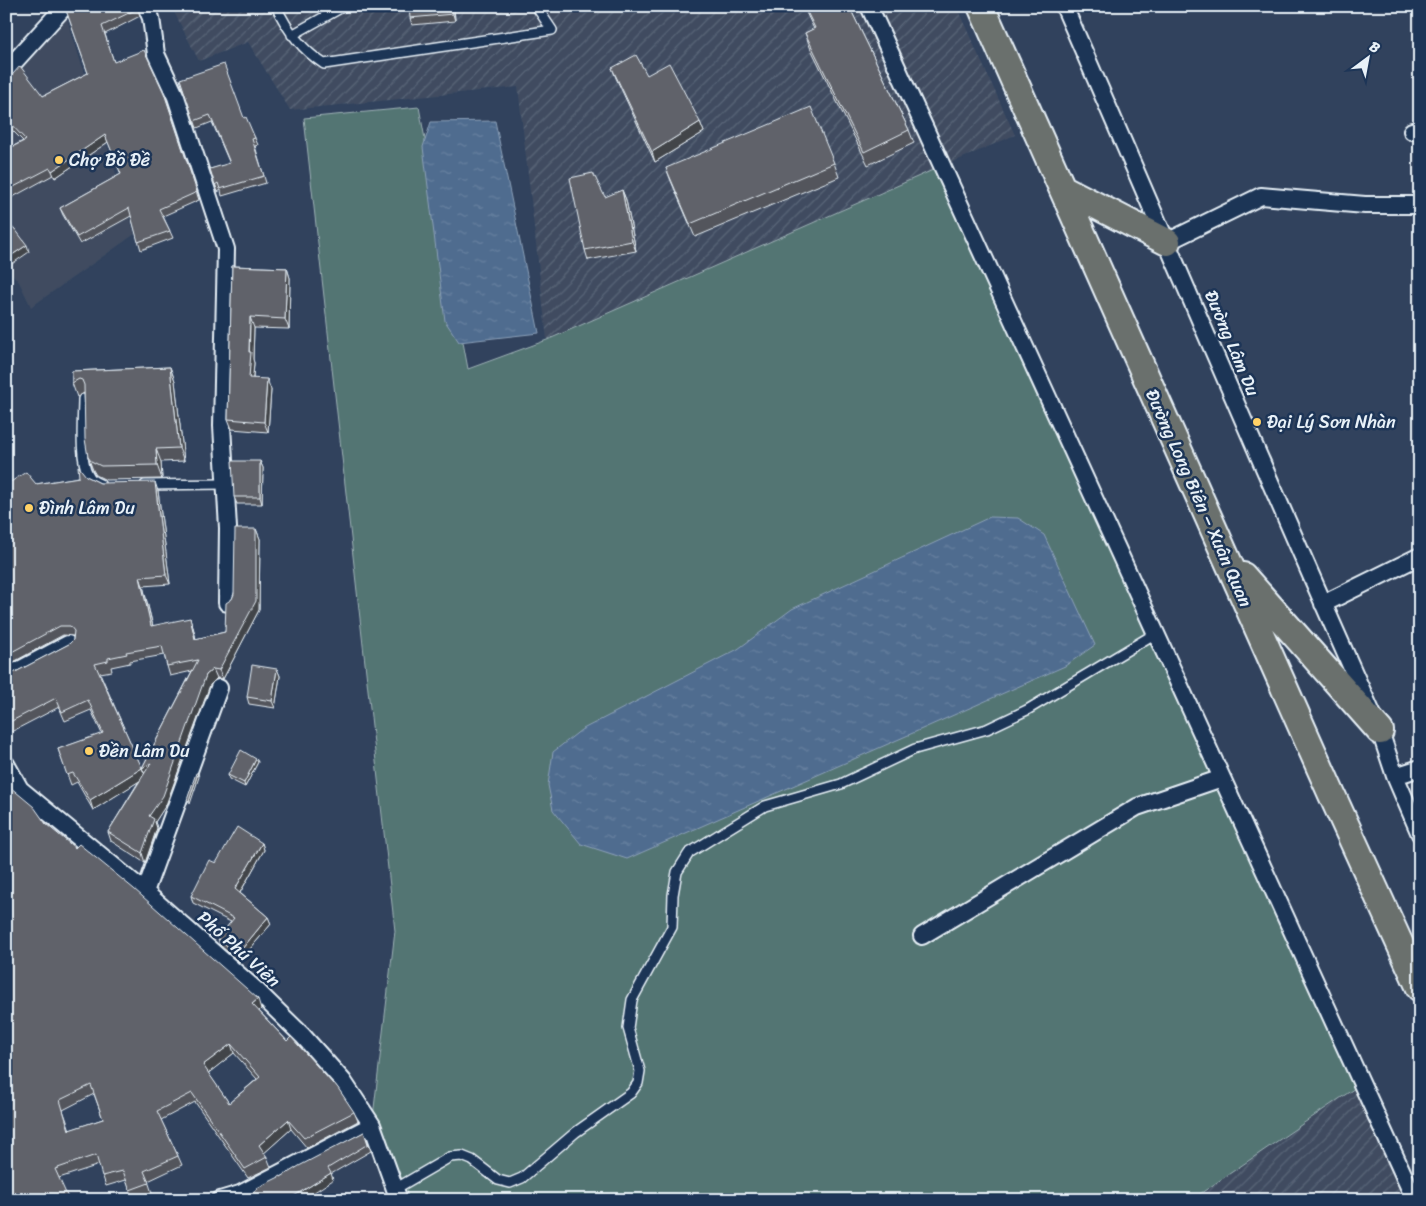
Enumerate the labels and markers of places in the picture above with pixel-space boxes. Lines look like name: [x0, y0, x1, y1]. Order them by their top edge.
place label: Chợ Bồ Đề: [69, 144, 151, 176]
marker: Chợ Bồ Đề: [53, 154, 65, 166]
place label: Đại Lý Sơn Nhàn: [1267, 406, 1396, 438]
marker: Đại Lý Sơn Nhàn: [1251, 416, 1263, 428]
place label: Đình Lâm Du: [39, 492, 135, 524]
marker: Đình Lâm Du: [23, 502, 35, 514]
place label: Đền Lâm Du: [99, 735, 190, 767]
marker: Đền Lâm Du: [83, 745, 95, 757]

